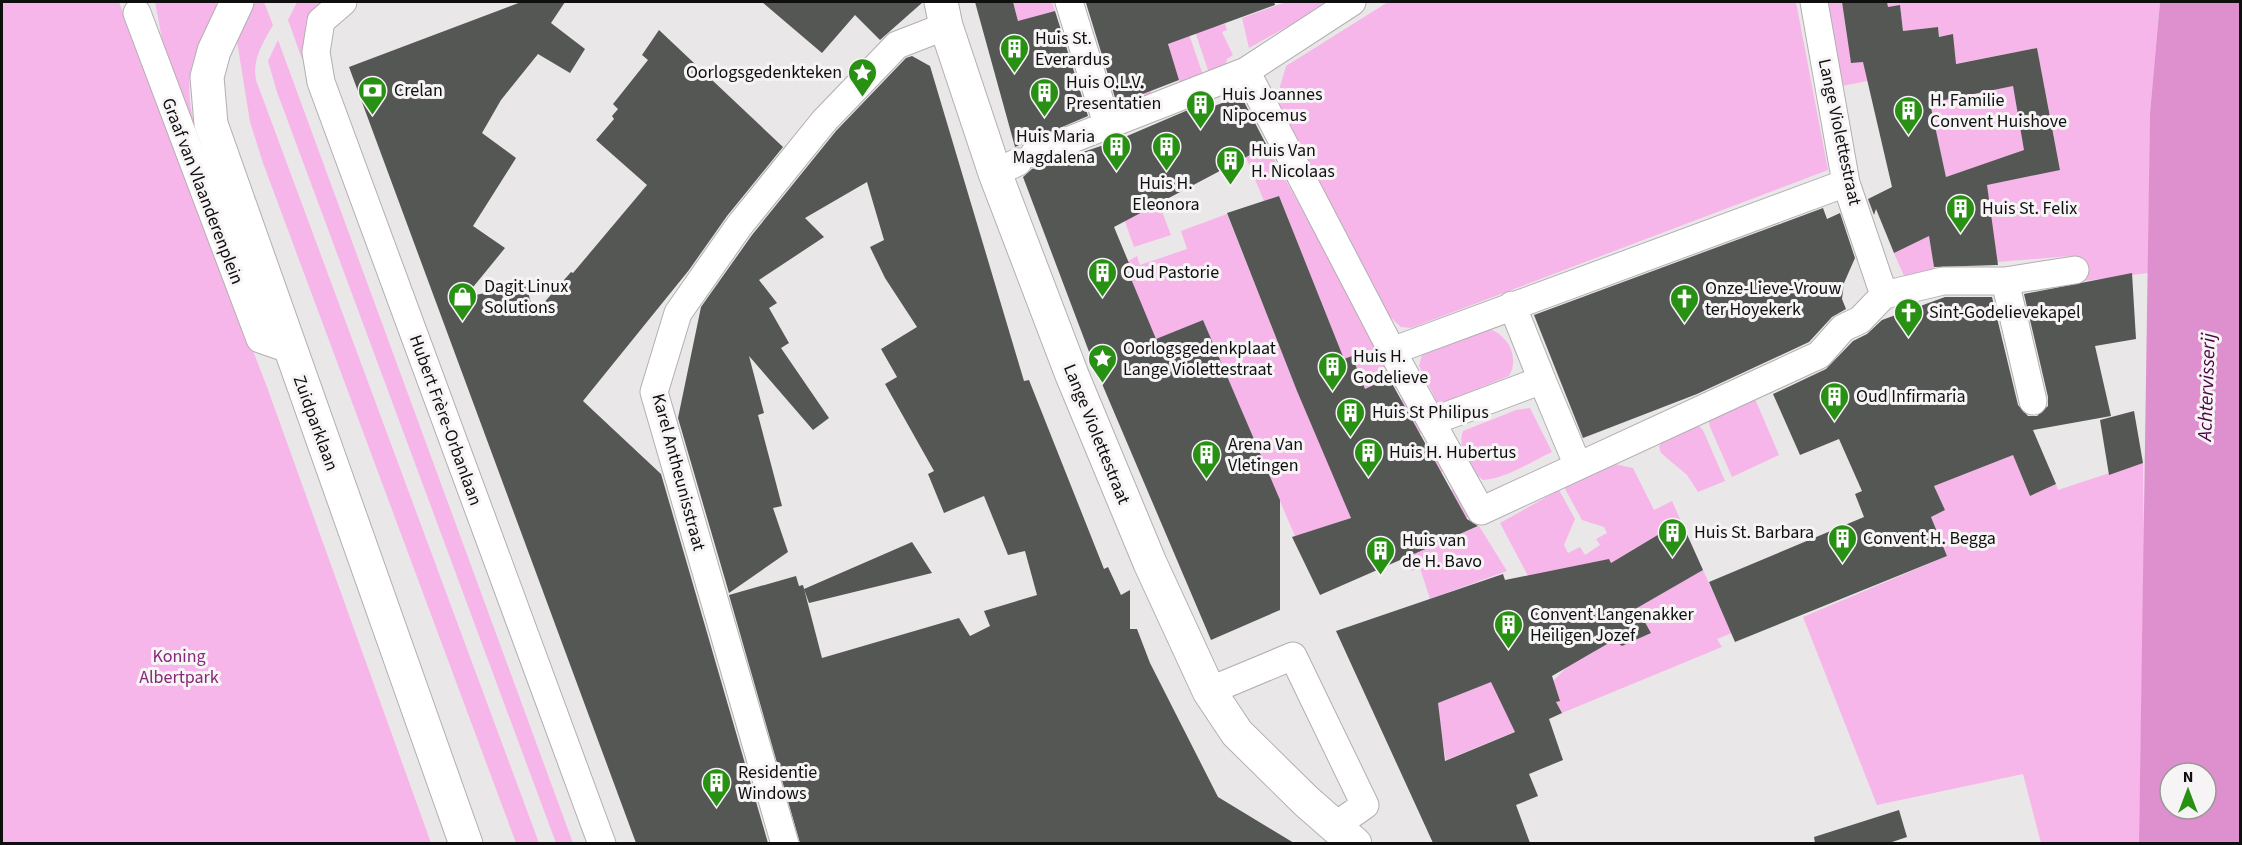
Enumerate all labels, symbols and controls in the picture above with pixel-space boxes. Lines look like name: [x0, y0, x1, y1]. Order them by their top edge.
place label: Huis St. Everardus: [1035, 26, 1110, 72]
building icon: Huis St. Everardus: [998, 32, 1030, 74]
place icon: Oorlogsgedenkteken: [847, 56, 879, 98]
street label: Lange Violettestraat: [1812, 56, 1867, 208]
place label: Oorlogsgedenkteken: [686, 60, 842, 85]
place label: Huis O.L.V. Presentatien: [1066, 70, 1161, 116]
bank icon: Crelan: [357, 74, 389, 116]
building icon: Huis O.L.V. Presentatien: [1029, 76, 1061, 118]
place label: Crelan: [394, 78, 443, 103]
place label: Huis Joannes Nipocemus: [1222, 82, 1322, 128]
building icon: Huis Joannes Nipocemus: [1185, 88, 1217, 130]
place label: H. Familie Convent Huishove: [1930, 88, 2067, 134]
street label: Graaf van Vlaanderenplein: [155, 94, 250, 288]
building icon: H. Familie Convent Huishove: [1893, 94, 1925, 136]
place label: Huis Maria Magdalena: [1013, 124, 1095, 170]
building icon: Huis Maria Magdalena: [1100, 130, 1132, 172]
building icon: Huis H. Eleonora: [1150, 130, 1182, 172]
place label: Huis Van H. Nicolaas: [1251, 138, 1335, 184]
building icon: Huis Van H. Nicolaas: [1214, 144, 1246, 186]
place label: Huis H. Eleonora: [1132, 171, 1200, 217]
building icon: Huis St. Felix: [1945, 192, 1977, 234]
place label: Huis St. Felix: [1982, 196, 2077, 221]
building icon: Oud Pastorie: [1086, 256, 1118, 298]
place label: Oud Pastorie: [1123, 260, 1219, 285]
place label: Dagit Linux Solutions: [484, 274, 568, 320]
place label: Onze-Lieve-Vrouw ter Hoyekerk: [1705, 276, 1841, 322]
shop icon: Dagit Linux Solutions: [447, 280, 479, 322]
church icon: Onze-Lieve-Vrouw ter Hoyekerk: [1668, 282, 1700, 324]
church icon: Sint-Godelievekapel: [1892, 296, 1924, 338]
place label: Sint-Godelievekapel: [1929, 300, 2081, 325]
street label: Hubert Frère-Orbanlaan: [403, 331, 488, 509]
water label: Achtervisserij: [2191, 332, 2223, 443]
place label: Oorlogsgedenkplaat Lange Violettestraat: [1123, 336, 1276, 382]
place icon: Oorlogsgedenkplaat Lange Violettestraat: [1086, 342, 1118, 384]
place label: Huis H. Godelieve: [1353, 344, 1428, 390]
building icon: Huis H. Godelieve: [1316, 350, 1348, 392]
street label: Lange Violettestraat: [1057, 360, 1136, 508]
street label: Zuidparklaan: [287, 372, 344, 474]
building icon: Oud Infirmaria: [1819, 380, 1851, 422]
place label: Oud Infirmaria: [1856, 384, 1966, 409]
street label: Karel Antheunisstraat: [646, 391, 712, 553]
building icon: Huis St Philipus: [1335, 396, 1367, 438]
place label: Huis St Philipus: [1372, 400, 1489, 425]
place label: Arena Van Vletingen: [1228, 432, 1303, 478]
building icon: Huis H. Hubertus: [1352, 436, 1384, 478]
building icon: Arena Van Vletingen: [1191, 438, 1223, 480]
place label: Huis H. Hubertus: [1389, 440, 1516, 465]
building icon: Huis St. Barbara: [1657, 516, 1689, 558]
place label: Huis St. Barbara: [1694, 520, 1814, 545]
building icon: Convent H. Begga: [1826, 522, 1858, 564]
place label: Convent H. Begga: [1863, 526, 1996, 551]
place label: Huis van de H. Bavo: [1402, 528, 1482, 574]
building icon: Huis van de H. Bavo: [1365, 534, 1397, 576]
place label: Convent Langenakker Heiligen Jozef: [1530, 602, 1694, 648]
building icon: Convent Langenakker Heiligen Jozef: [1493, 608, 1525, 650]
park label: Koning Albertpark: [139, 644, 219, 690]
place label: Residentie Windows: [738, 760, 817, 806]
north arrow: [2158, 761, 2218, 821]
building icon: Residentie Windows: [701, 766, 733, 808]
text: N: [2183, 766, 2193, 788]

